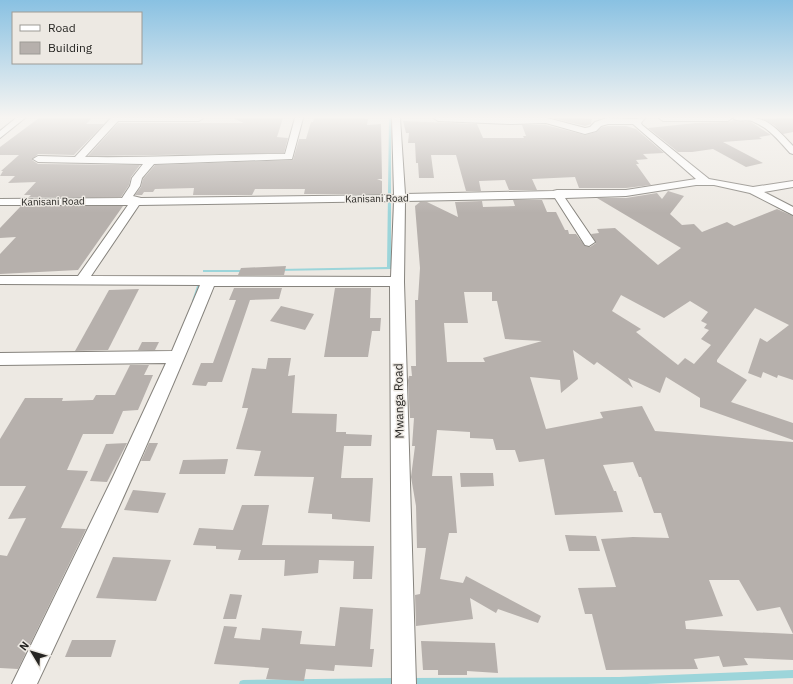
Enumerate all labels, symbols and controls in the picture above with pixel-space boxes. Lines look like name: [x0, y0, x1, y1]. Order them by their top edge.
legend: [12, 12, 142, 64]
text: Road: [48, 20, 76, 35]
text: Building: [48, 40, 93, 55]
street label: Kanisani Road: [345, 191, 409, 206]
street label: Kanisani Road: [21, 194, 85, 209]
street label: Mwanga Road: [390, 363, 407, 439]
north arrow: [12, 632, 52, 672]
text: N: [16, 638, 32, 653]

